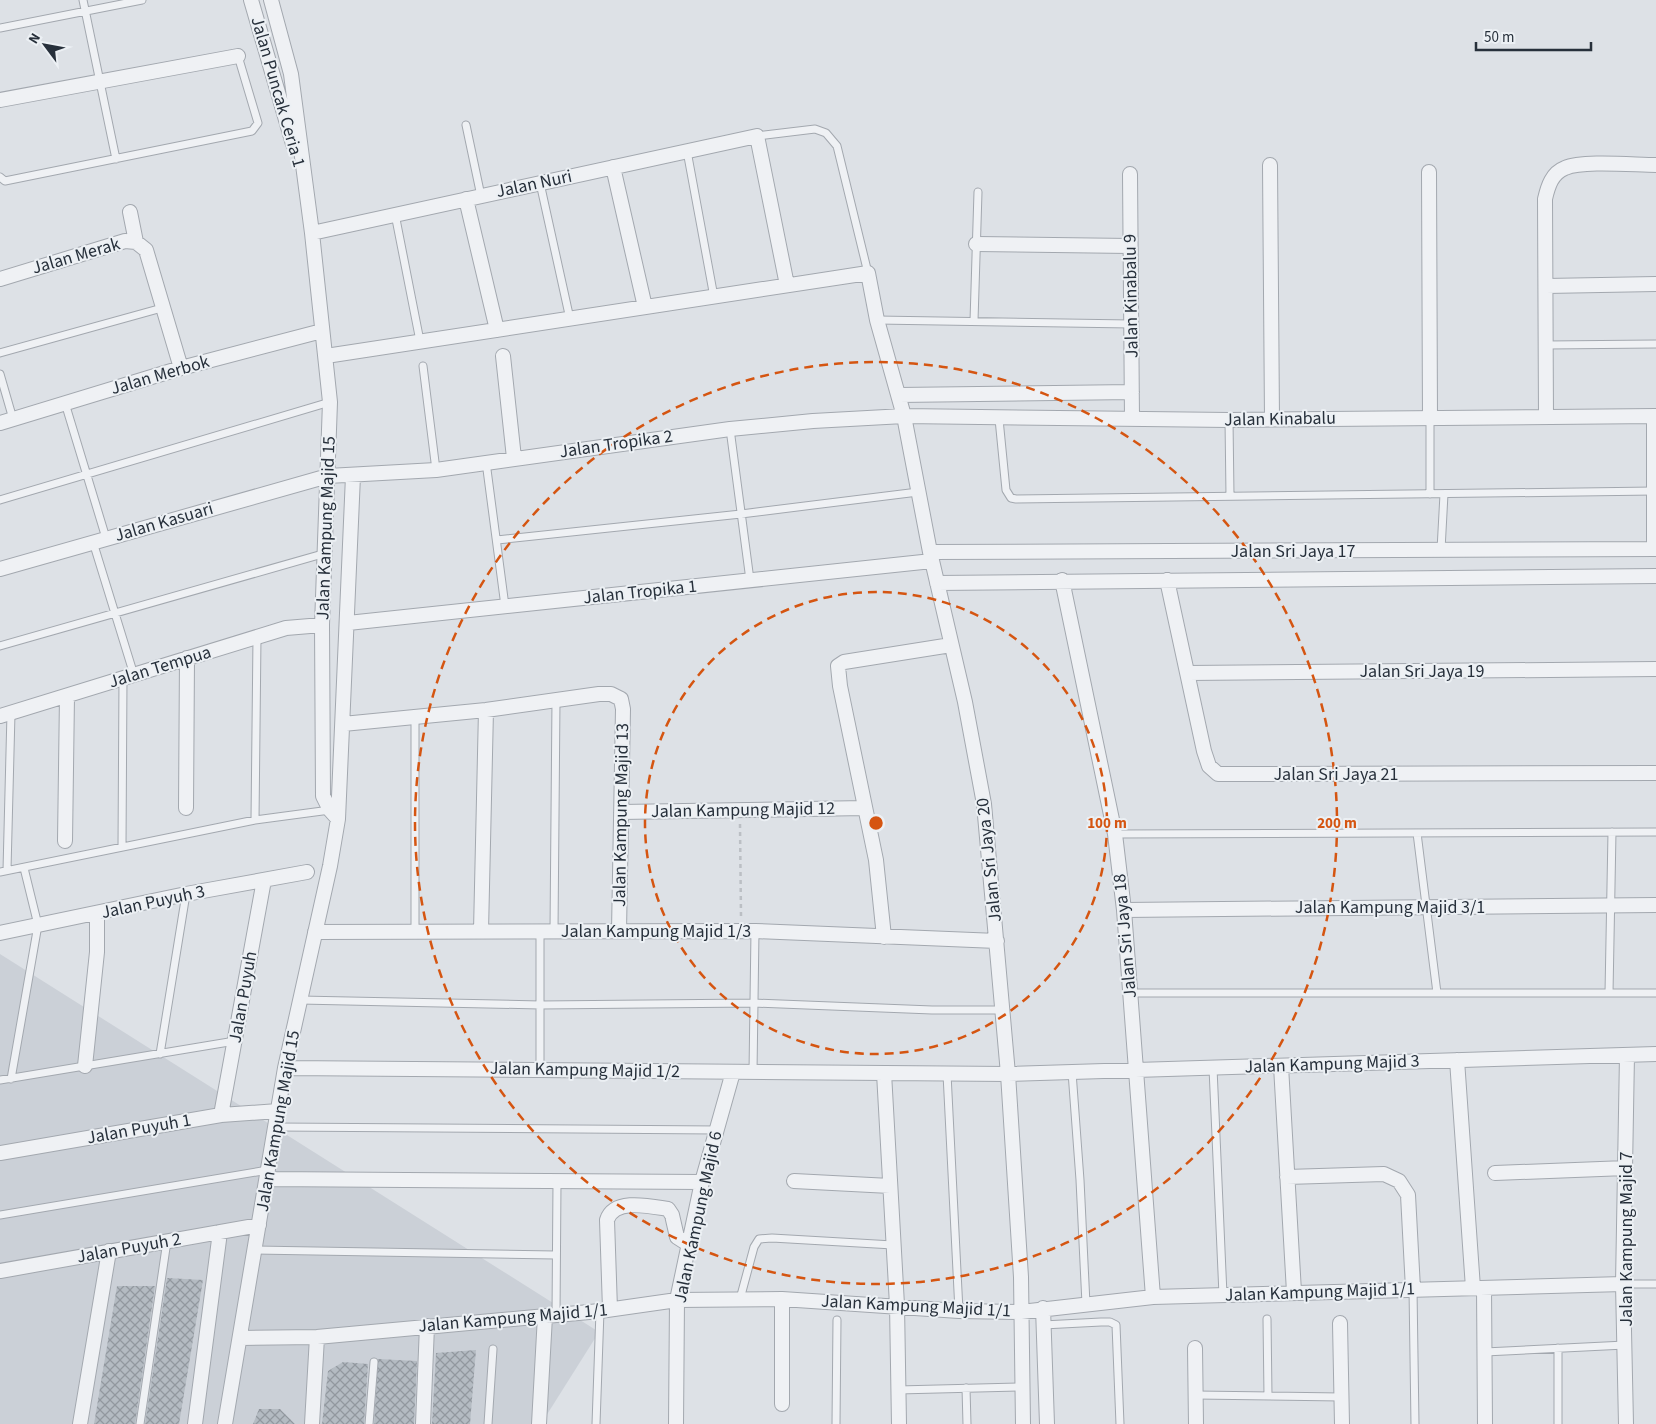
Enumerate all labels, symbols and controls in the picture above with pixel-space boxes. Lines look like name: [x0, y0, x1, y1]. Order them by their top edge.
street label: Jalan Puncak Ceria 1: [245, 14, 311, 170]
north arrow: [20, 20, 70, 70]
scale bar: [1476, 20, 1591, 52]
text: 50 m: [1484, 27, 1514, 48]
text: N: [24, 29, 46, 48]
street label: Jalan Nuri: [494, 164, 574, 204]
street label: Jalan Merak: [29, 231, 123, 281]
street label: Jalan Kinabalu 9: [1117, 234, 1145, 358]
street label: Jalan Merbok: [108, 349, 212, 401]
street label: Jalan Kinabalu: [1224, 406, 1336, 432]
street label: Jalan Tropika 2: [558, 424, 674, 464]
street label: Jalan Kampung Majid 15: [310, 436, 342, 620]
street label: Jalan Kasuari: [112, 496, 216, 548]
street label: Jalan Sri Jaya 17: [1231, 539, 1356, 564]
street label: Jalan Tropika 1: [582, 574, 698, 610]
street label: Jalan Tempua: [106, 640, 214, 694]
street label: Jalan Sri Jaya 19: [1360, 659, 1485, 684]
street label: Jalan Kampung Majid 13: [607, 723, 635, 907]
street label: Jalan Sri Jaya 21: [1274, 762, 1399, 787]
street label: Jalan Kampung Majid 12: [651, 796, 835, 824]
street label: Jalan Sri Jaya 20: [970, 796, 1008, 923]
text: 100 m: [1087, 813, 1127, 834]
text: 200 m: [1317, 813, 1357, 834]
centre of rings: [867, 814, 885, 832]
street label: Jalan Sri Jaya 18: [1107, 873, 1143, 999]
street label: Jalan Puyuh 3: [99, 879, 207, 925]
street label: Jalan Kampung Majid 3/1: [1295, 895, 1485, 920]
street label: Jalan Kampung Majid 1/3: [561, 919, 751, 944]
street label: Jalan Puyuh: [223, 949, 263, 1045]
street label: Jalan Kampung Majid 15: [250, 1028, 306, 1214]
street label: Jalan Kampung Majid 3: [1244, 1048, 1420, 1080]
street label: Jalan Kampung Majid 1/2: [490, 1056, 680, 1084]
street label: Jalan Puyuh 1: [85, 1108, 193, 1150]
street label: Jalan Kampung Majid 6: [668, 1129, 728, 1305]
street label: Jalan Kampung Majid 7: [1614, 1151, 1639, 1327]
street label: Jalan Puyuh 2: [75, 1227, 183, 1269]
street label: Jalan Kampung Majid 1/1: [1224, 1276, 1416, 1308]
street label: Jalan Kampung Majid 1/1: [820, 1289, 1012, 1323]
street label: Jalan Kampung Majid 1/1: [417, 1297, 609, 1339]

